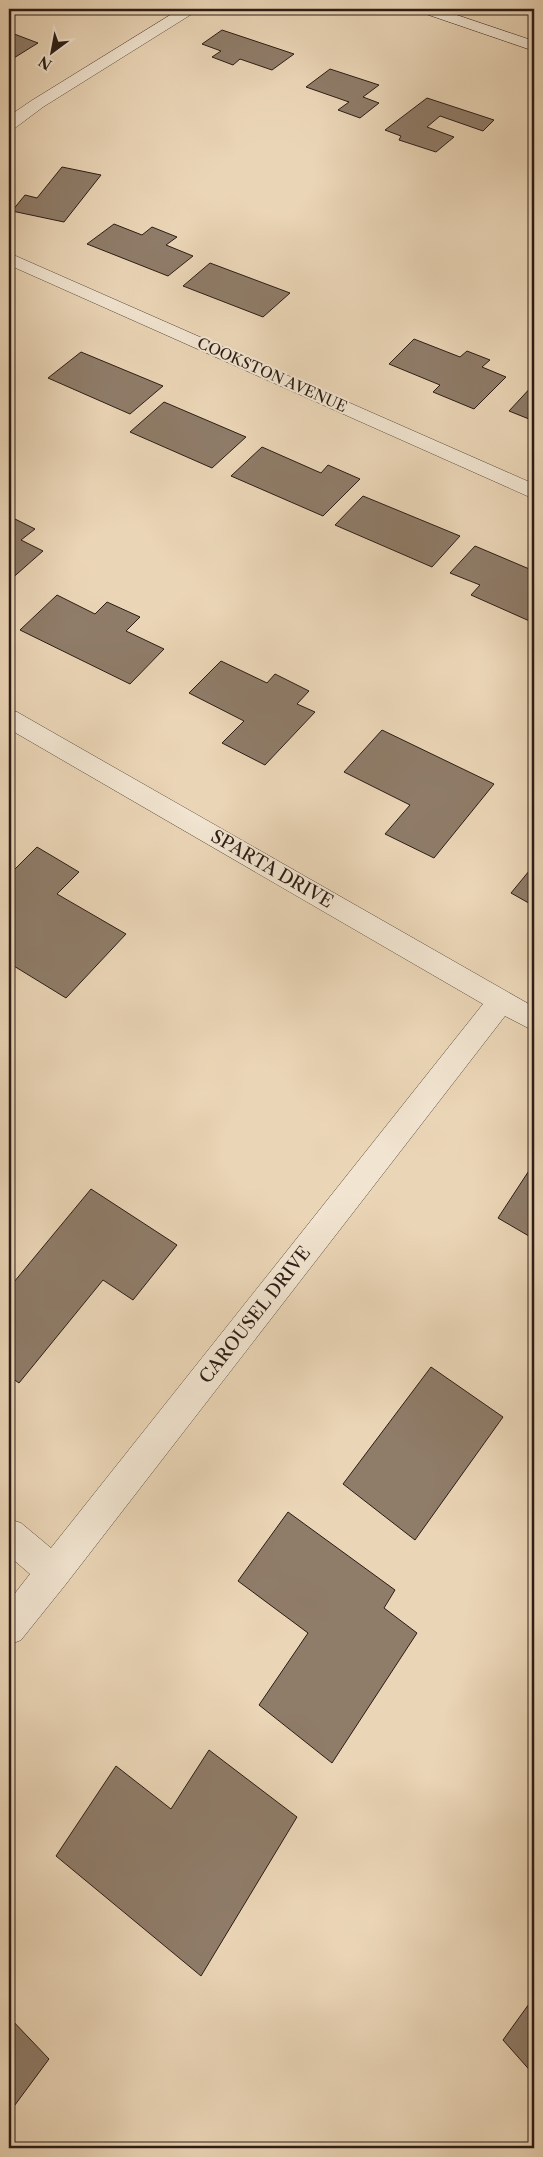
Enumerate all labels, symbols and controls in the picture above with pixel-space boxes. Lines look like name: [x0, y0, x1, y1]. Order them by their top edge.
north arrow: [28, 28, 78, 78]
text: N: [35, 52, 55, 74]
street label: COOKSTON AVENUE: [194, 333, 350, 416]
street label: SPARTA DRIVE: [207, 825, 337, 913]
street label: CAROUSEL DRIVE: [195, 1242, 315, 1388]

